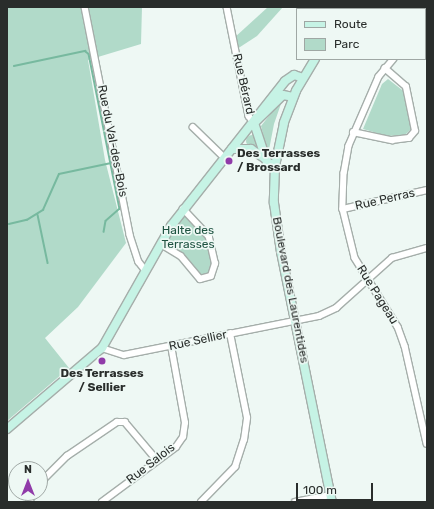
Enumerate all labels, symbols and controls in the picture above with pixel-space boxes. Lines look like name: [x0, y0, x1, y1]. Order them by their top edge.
legend: [296, 8, 426, 60]
text: Route: [334, 17, 367, 31]
text: Parc: [334, 37, 359, 51]
street label: Rue Bérard: [229, 52, 257, 116]
street label: Rue du Val-des-Bois: [94, 84, 130, 198]
place label: Des Terrasses / Brossard: [237, 147, 320, 175]
marker: Des Terrasses / Brossard: [224, 156, 234, 166]
street label: Rue Perras: [354, 186, 416, 214]
street label: Boulevard des Laurentides: [269, 216, 311, 364]
park label: Halte des Terrasses: [161, 224, 215, 252]
street label: Rue Pageau: [353, 263, 401, 327]
street label: Rue Sellier: [168, 328, 228, 354]
marker: Des Terrasses / Sellier: [97, 356, 107, 366]
place label: Des Terrasses / Sellier: [60, 367, 144, 395]
street label: Rue Salois: [124, 441, 178, 487]
north arrow: [8, 461, 48, 501]
text: N: [24, 463, 32, 476]
scale bar: [298, 475, 375, 501]
text: 100 m: [303, 483, 337, 497]

